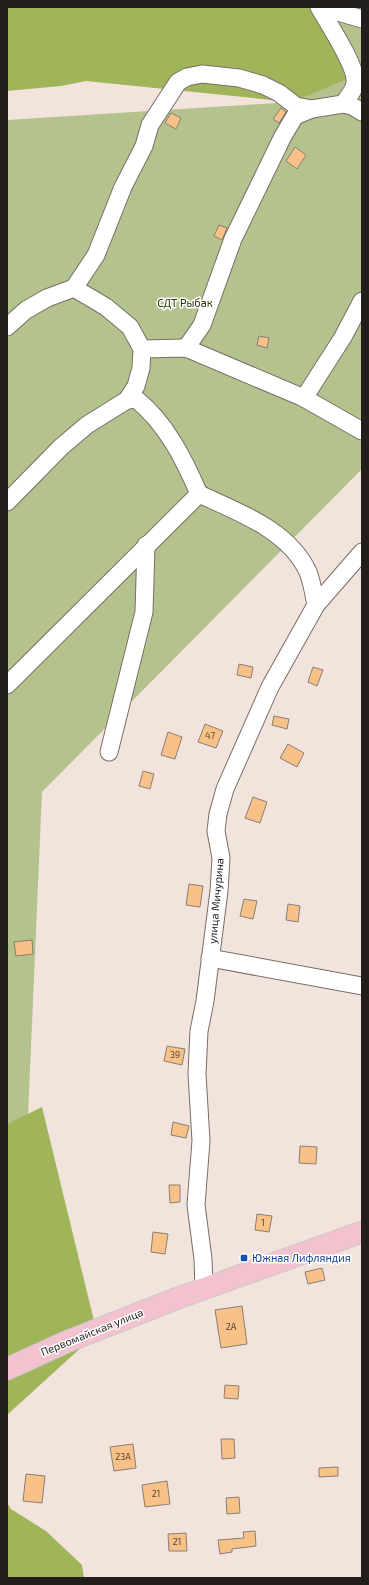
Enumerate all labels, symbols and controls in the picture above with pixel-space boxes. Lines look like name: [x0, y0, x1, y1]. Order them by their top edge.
park label: СДТ Рыбак: [157, 296, 213, 309]
house number: 47: [205, 730, 215, 741]
street label: улица Мичурина: [205, 857, 227, 945]
house number: 39: [170, 1049, 180, 1060]
house number: 1: [261, 1217, 265, 1228]
place label: Южная Лифляндия: [252, 1251, 351, 1264]
marker: Южная Лифляндия: [239, 1253, 249, 1263]
street label: Первомайская улица: [39, 1305, 145, 1359]
house number: 2А: [226, 1321, 237, 1332]
house number: 23А: [115, 1451, 131, 1462]
house number: 21: [152, 1488, 160, 1499]
house number: 21: [173, 1536, 181, 1547]

